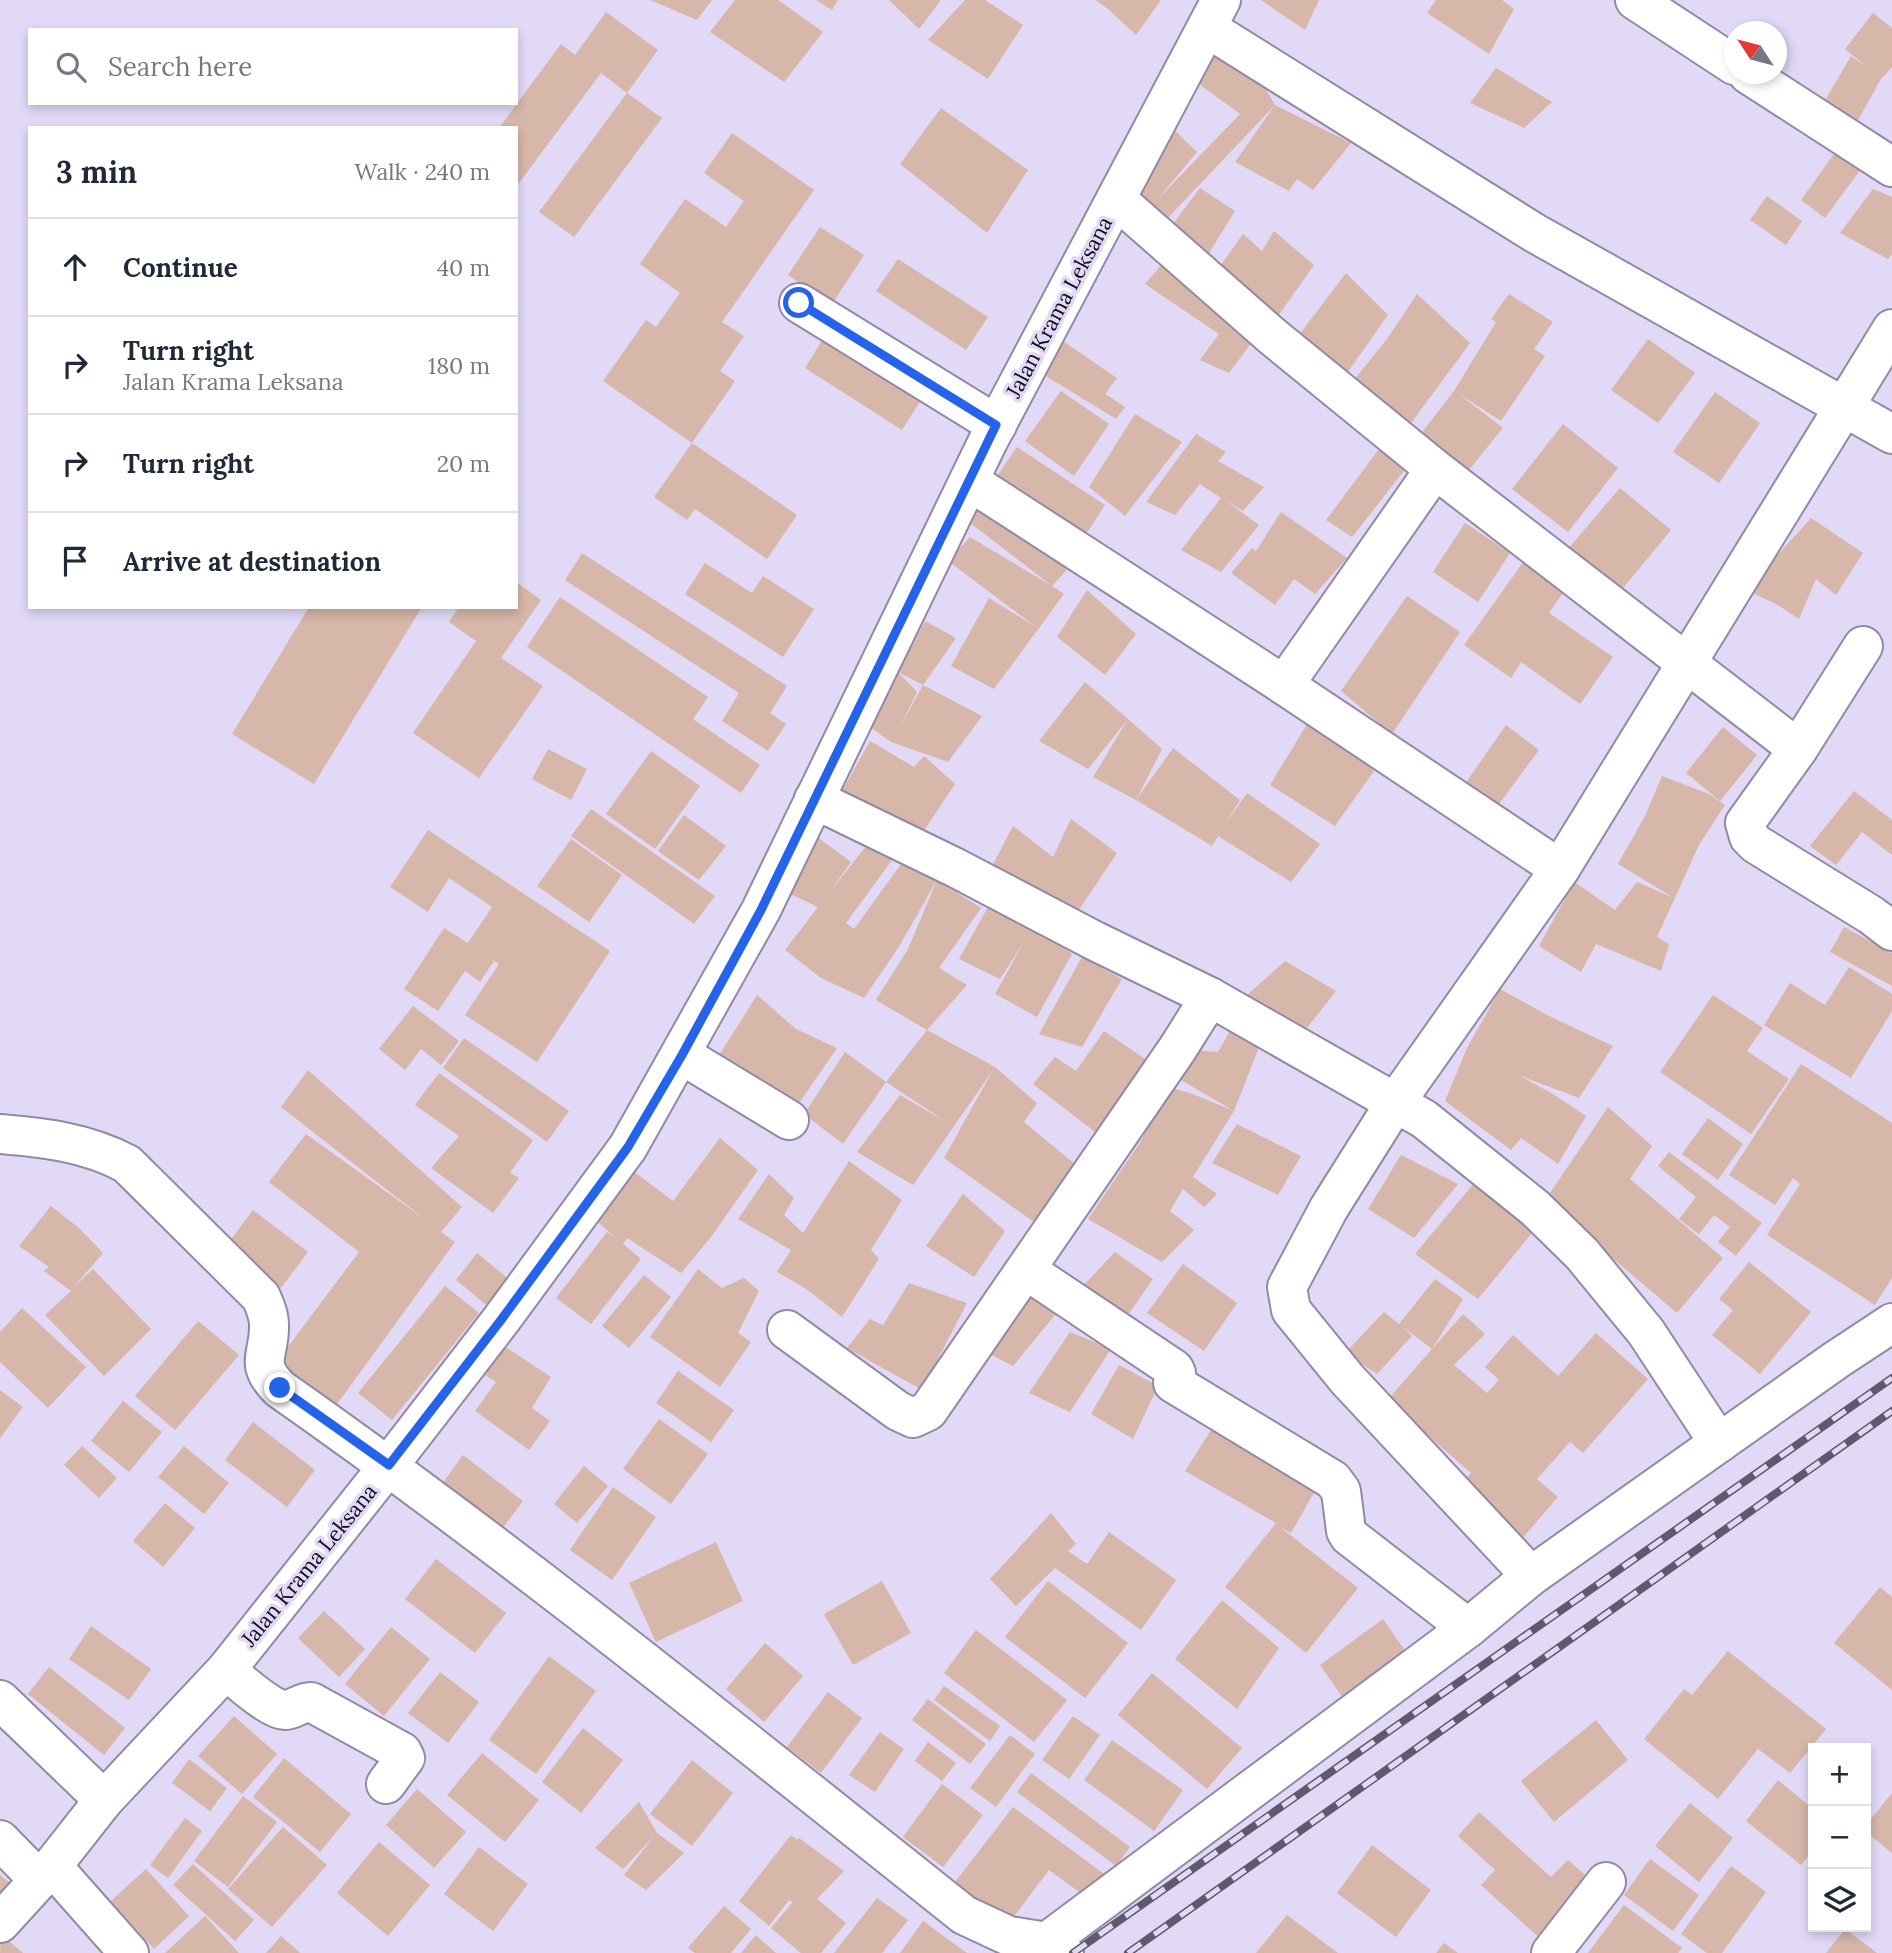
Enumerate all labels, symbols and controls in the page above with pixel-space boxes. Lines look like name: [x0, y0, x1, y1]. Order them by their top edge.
north arrow: [1724, 21, 1787, 84]
search box: [28, 28, 518, 105]
icon: search: [52, 48, 90, 86]
text: Search here: [108, 50, 252, 83]
text: 3 min: [56, 153, 137, 191]
text: Walk · 240 m: [354, 157, 490, 186]
street label: Jalan Krama Leksana: [999, 212, 1118, 403]
icon: ahead: [56, 248, 94, 286]
text: Continue: [123, 251, 238, 284]
text: 40 m: [437, 253, 490, 282]
route start: [783, 287, 814, 318]
text: Turn right: [123, 334, 254, 367]
icon: right: [56, 346, 94, 384]
text: 180 m: [428, 351, 490, 380]
text: Jalan Krama Leksana: [123, 367, 344, 396]
icon: right: [56, 444, 94, 482]
text: Turn right: [123, 447, 254, 480]
text: 20 m: [437, 449, 490, 478]
icon: arrive: [56, 542, 94, 580]
text: Arrive at destination: [123, 545, 381, 578]
route end: [264, 1372, 295, 1403]
street label: Jalan Krama Leksana: [235, 1478, 383, 1653]
map controls: [1808, 1743, 1871, 1932]
button: +: [1808, 1743, 1871, 1806]
button: −: [1808, 1806, 1871, 1869]
button: layers: [1808, 1869, 1871, 1932]

